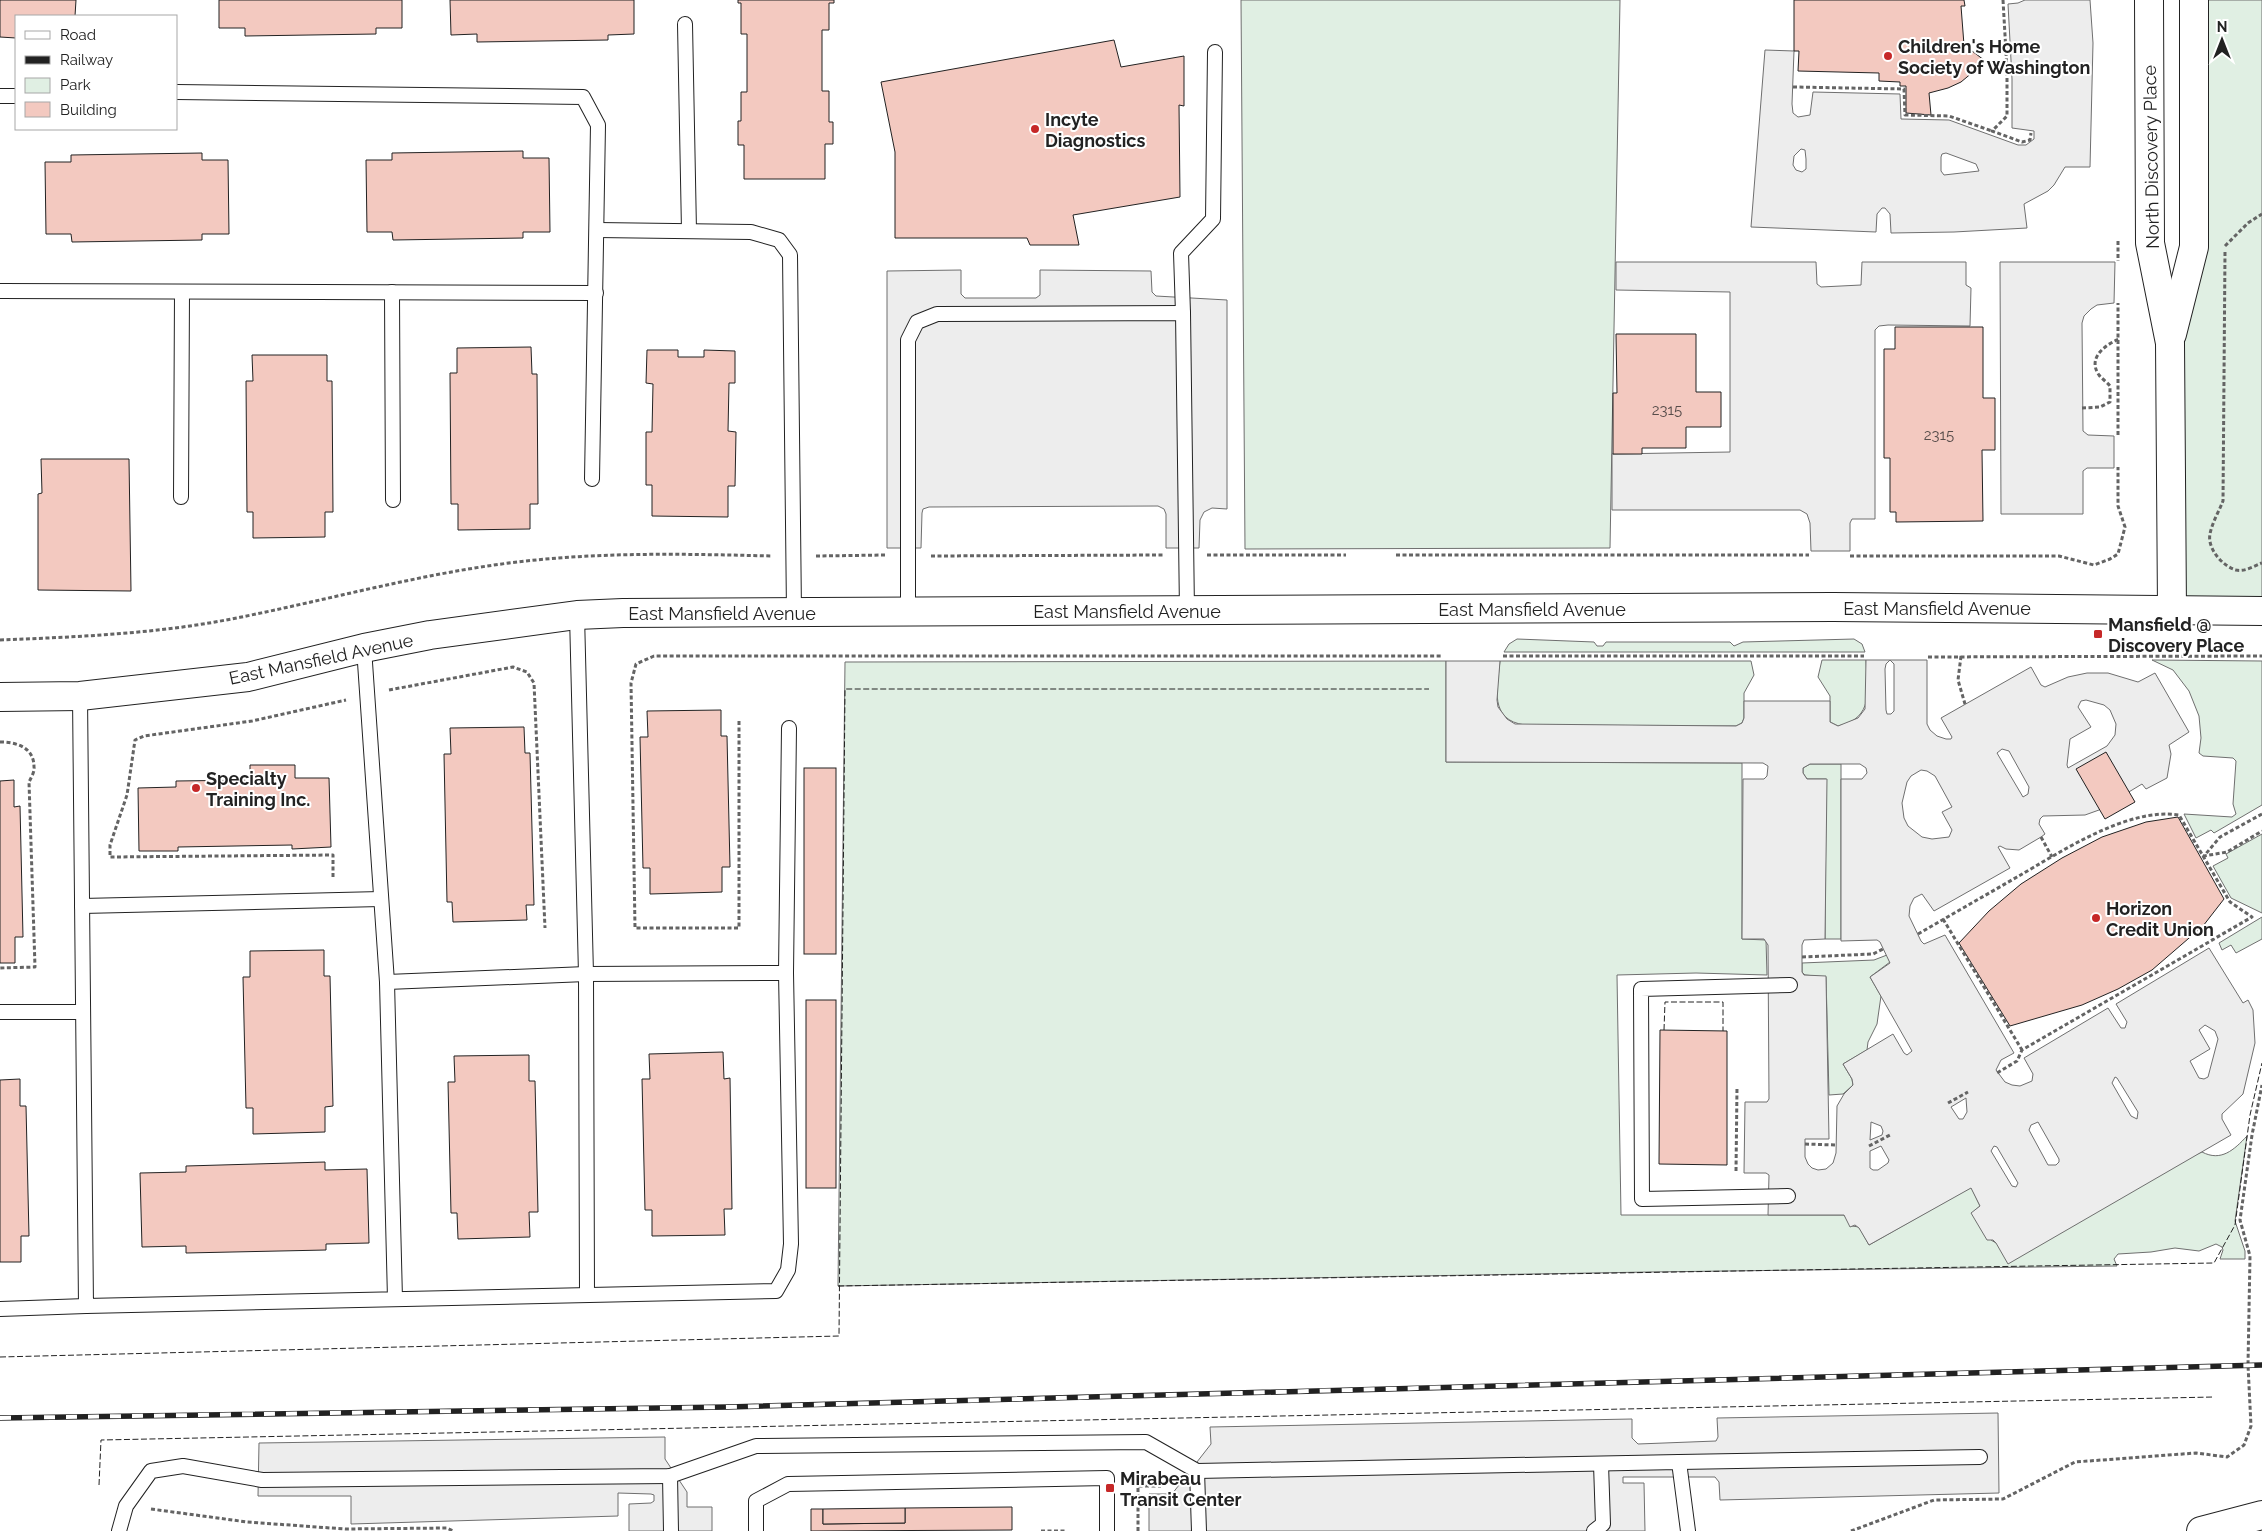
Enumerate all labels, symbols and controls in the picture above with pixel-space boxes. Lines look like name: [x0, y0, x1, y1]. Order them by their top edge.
legend: [15, 15, 178, 130]
north arrow: [2197, 15, 2247, 65]
text: N: [2217, 19, 2227, 35]
text: Road: [60, 26, 96, 44]
place label: Children's Home Society of Washington: [1898, 36, 2090, 78]
marker: Children's Home Society of Washington: [1882, 50, 1894, 62]
text: Railway: [60, 51, 113, 69]
street label: North Discovery Place: [2139, 64, 2163, 249]
text: Park: [60, 76, 91, 94]
text: Building: [60, 101, 117, 119]
place label: Incyte Diagnostics: [1045, 109, 1145, 151]
marker: Incyte Diagnostics: [1029, 123, 1041, 135]
house number: 2315: [1652, 401, 1682, 419]
house number: 2315: [1924, 426, 1954, 444]
street label: East Mansfield Avenue: [1843, 598, 2031, 619]
street label: East Mansfield Avenue: [1438, 599, 1626, 620]
street label: East Mansfield Avenue: [1033, 601, 1221, 622]
street label: East Mansfield Avenue: [628, 603, 816, 624]
place label: Mansfield @ Discovery Place: [2108, 614, 2244, 656]
marker: Mansfield @ Discovery Place: [2092, 628, 2104, 640]
street label: East Mansfield Avenue: [227, 629, 415, 689]
place label: Specialty Training Inc.: [206, 768, 310, 810]
marker: Specialty Training Inc.: [190, 782, 202, 794]
place label: Horizon Credit Union: [2106, 898, 2214, 940]
marker: Horizon Credit Union: [2090, 912, 2102, 924]
place label: Mirabeau Transit Center: [1120, 1468, 1242, 1510]
marker: Mirabeau Transit Center: [1104, 1482, 1116, 1494]

